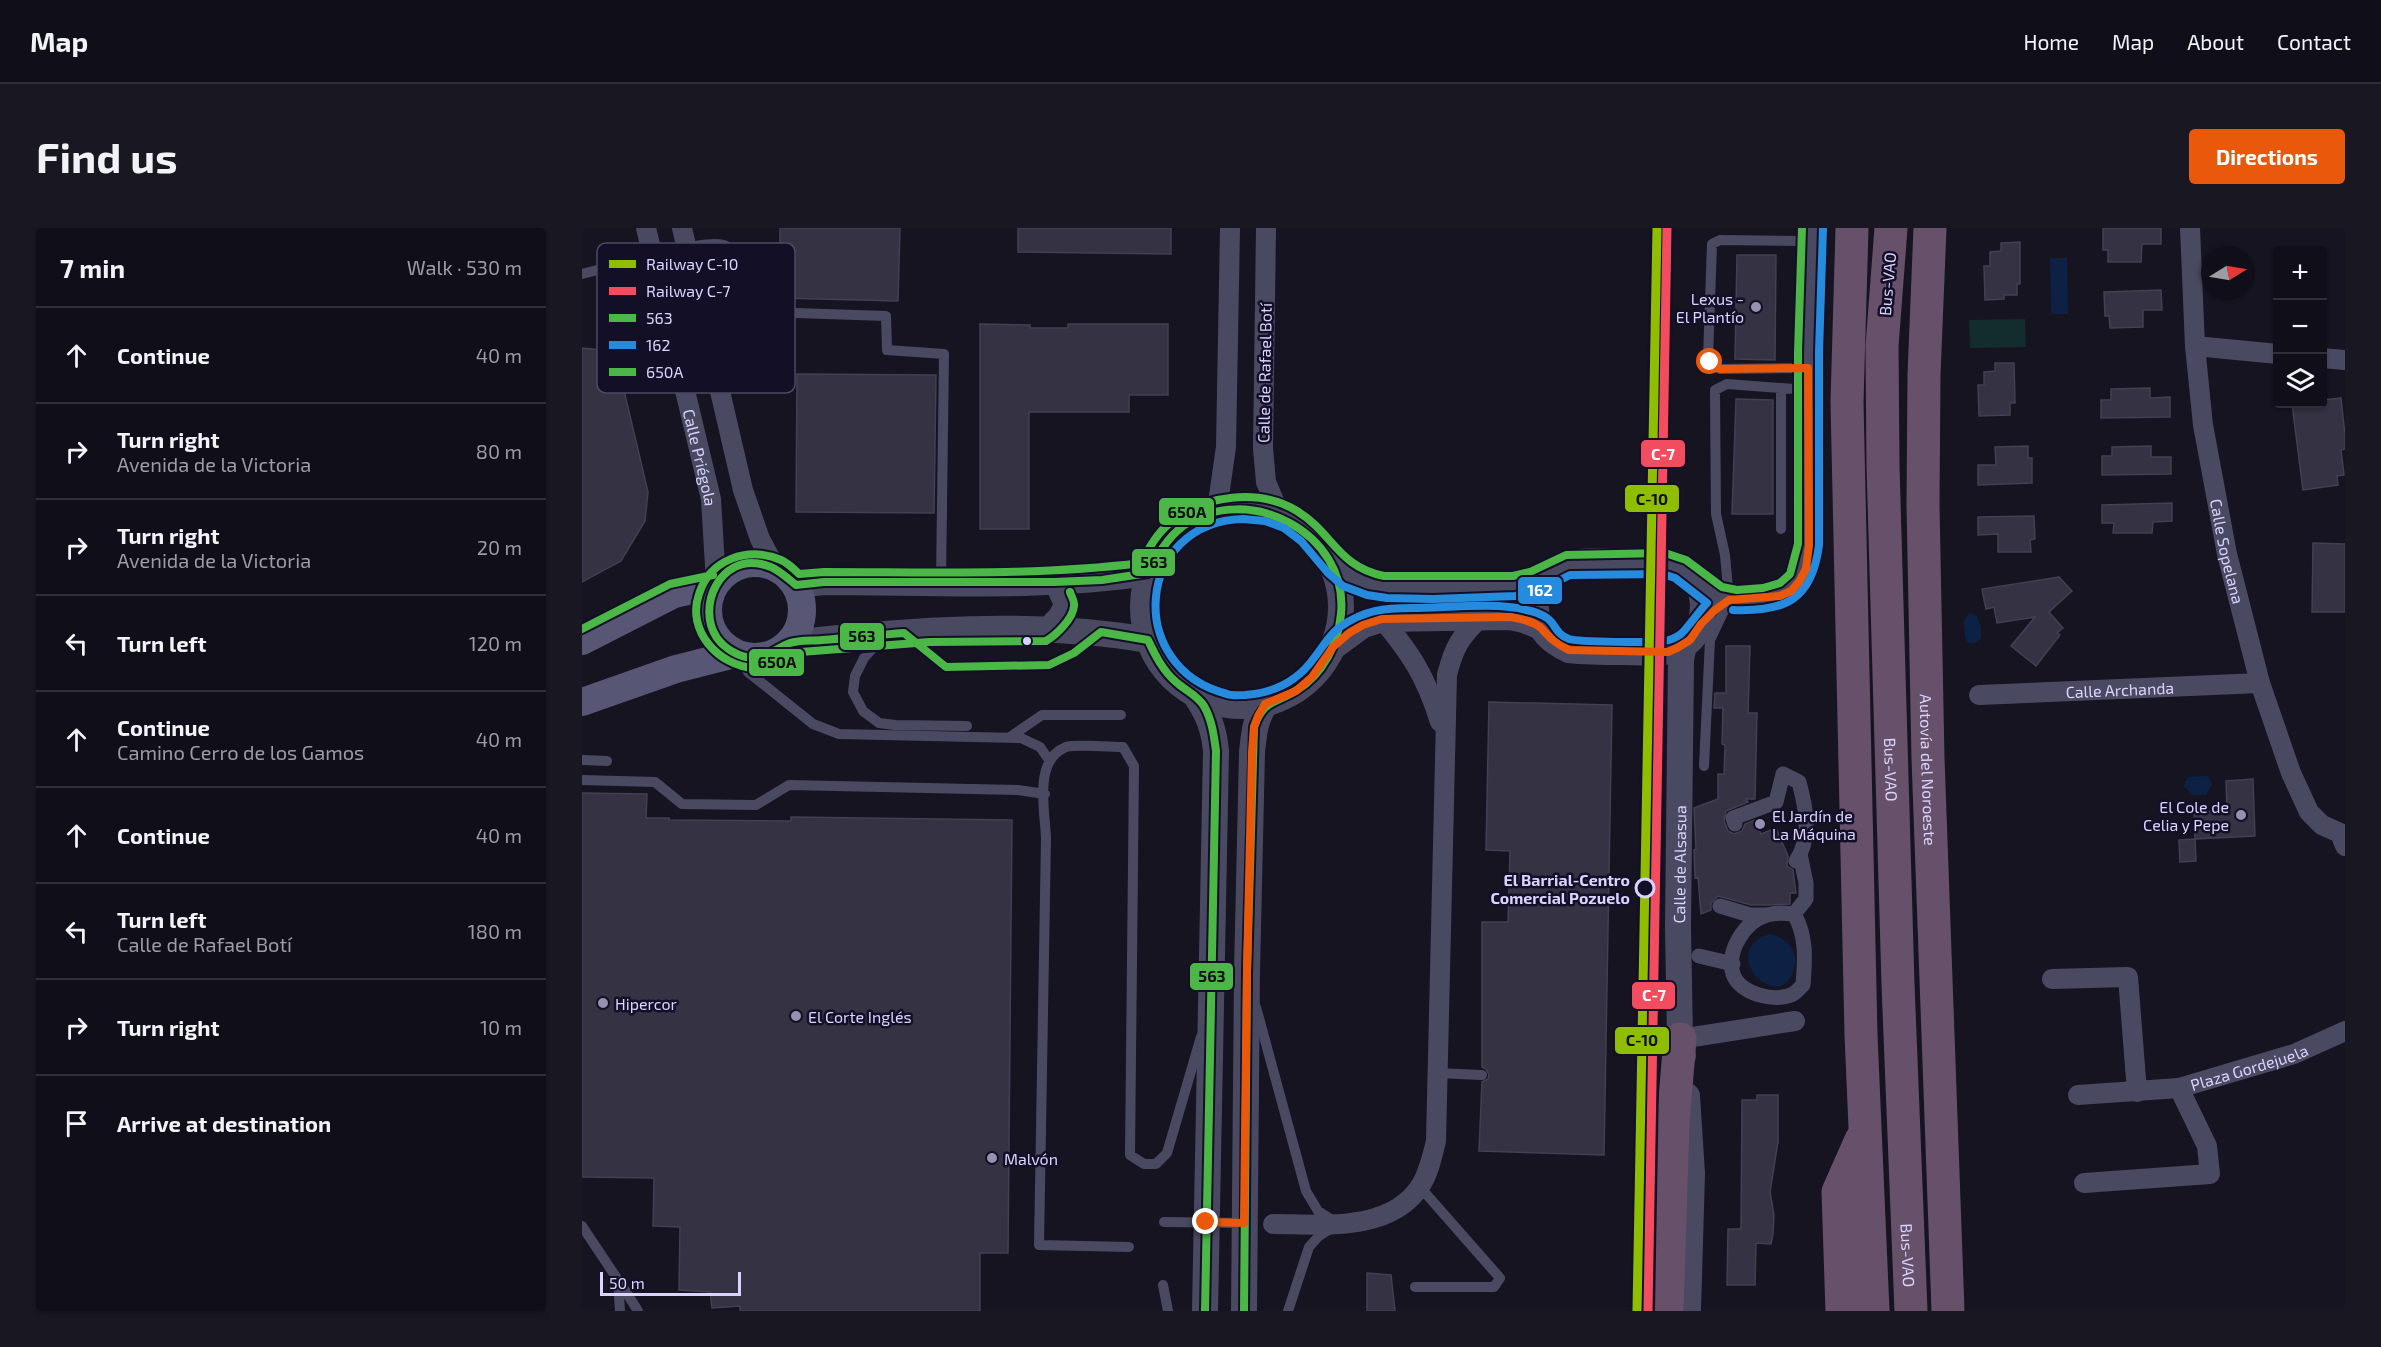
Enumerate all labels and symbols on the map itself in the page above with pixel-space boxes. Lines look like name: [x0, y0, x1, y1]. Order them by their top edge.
legend: [597, 243, 795, 393]
north arrow: [2201, 246, 2255, 300]
street label: Bus-VAO: [1875, 251, 1899, 317]
text: Railway C-10: [646, 254, 738, 273]
text: Railway C-7: [646, 281, 730, 300]
place label: Lexus - El Plantío: [1676, 289, 1744, 326]
marker: Lexus - El Plantío: [1749, 300, 1763, 314]
street label: Calle de Rafael Botí: [1253, 302, 1275, 443]
text: 563: [646, 308, 673, 327]
text: 162: [646, 335, 671, 354]
route start: [1696, 348, 1722, 374]
text: 650A: [646, 362, 683, 381]
street label: Calle Priégola: [680, 407, 721, 507]
line badge: C-7: [1640, 439, 1686, 468]
text: C-7: [1651, 444, 1675, 463]
line badge: C-10: [1624, 484, 1680, 513]
text: C-10: [1636, 489, 1668, 508]
line badge: 650A: [1158, 497, 1215, 526]
street label: Calle Sopelana: [2207, 497, 2249, 606]
text: 650A: [1168, 502, 1207, 521]
line badge: 563: [1131, 548, 1176, 577]
text: 563: [1140, 552, 1168, 571]
line badge: 162: [1517, 576, 1563, 605]
text: 162: [1527, 580, 1553, 599]
line badge: 563: [839, 622, 885, 651]
text: 563: [848, 626, 876, 645]
unlabelled marker: [1021, 635, 1033, 647]
line badge: 650A: [748, 648, 805, 677]
text: 650A: [758, 652, 797, 671]
street label: Calle Archanda: [2065, 677, 2175, 701]
street label: Autovía del Noroeste: [1917, 694, 1941, 846]
street label: Bus-VAO: [1881, 737, 1902, 802]
place label: El Cole de Celia y Pepe: [2143, 797, 2229, 834]
street label: Calle de Alsasua: [1669, 805, 1689, 924]
place label: El Jardín de La Máquina: [1772, 806, 1856, 843]
marker: El Cole de Celia y Pepe: [2234, 808, 2248, 822]
marker: El Jardín de La Máquina: [1753, 817, 1767, 831]
place label: El Barrial-Centro Comercial Pozuelo: [1490, 870, 1630, 907]
marker: El Barrial-Centro Comercial Pozuelo: [1635, 878, 1655, 898]
line badge: 563: [1189, 962, 1234, 991]
text: 563: [1198, 966, 1226, 985]
line badge: C-7: [1631, 981, 1676, 1010]
text: C-7: [1642, 985, 1666, 1004]
place label: Hipercor: [615, 994, 678, 1013]
marker: Hipercor: [596, 996, 610, 1010]
place label: El Corte Inglés: [808, 1007, 912, 1026]
marker: El Corte Inglés: [789, 1009, 803, 1023]
line badge: C-10: [1614, 1026, 1670, 1055]
text: C-10: [1626, 1030, 1658, 1049]
street label: Plaza Gordejuela: [2188, 1039, 2311, 1094]
place label: Malvón: [1004, 1149, 1058, 1168]
marker: Malvón: [985, 1151, 999, 1165]
route end: [1192, 1208, 1218, 1234]
street label: Bus-VAO: [1898, 1223, 1920, 1287]
scale bar: [600, 1269, 741, 1296]

